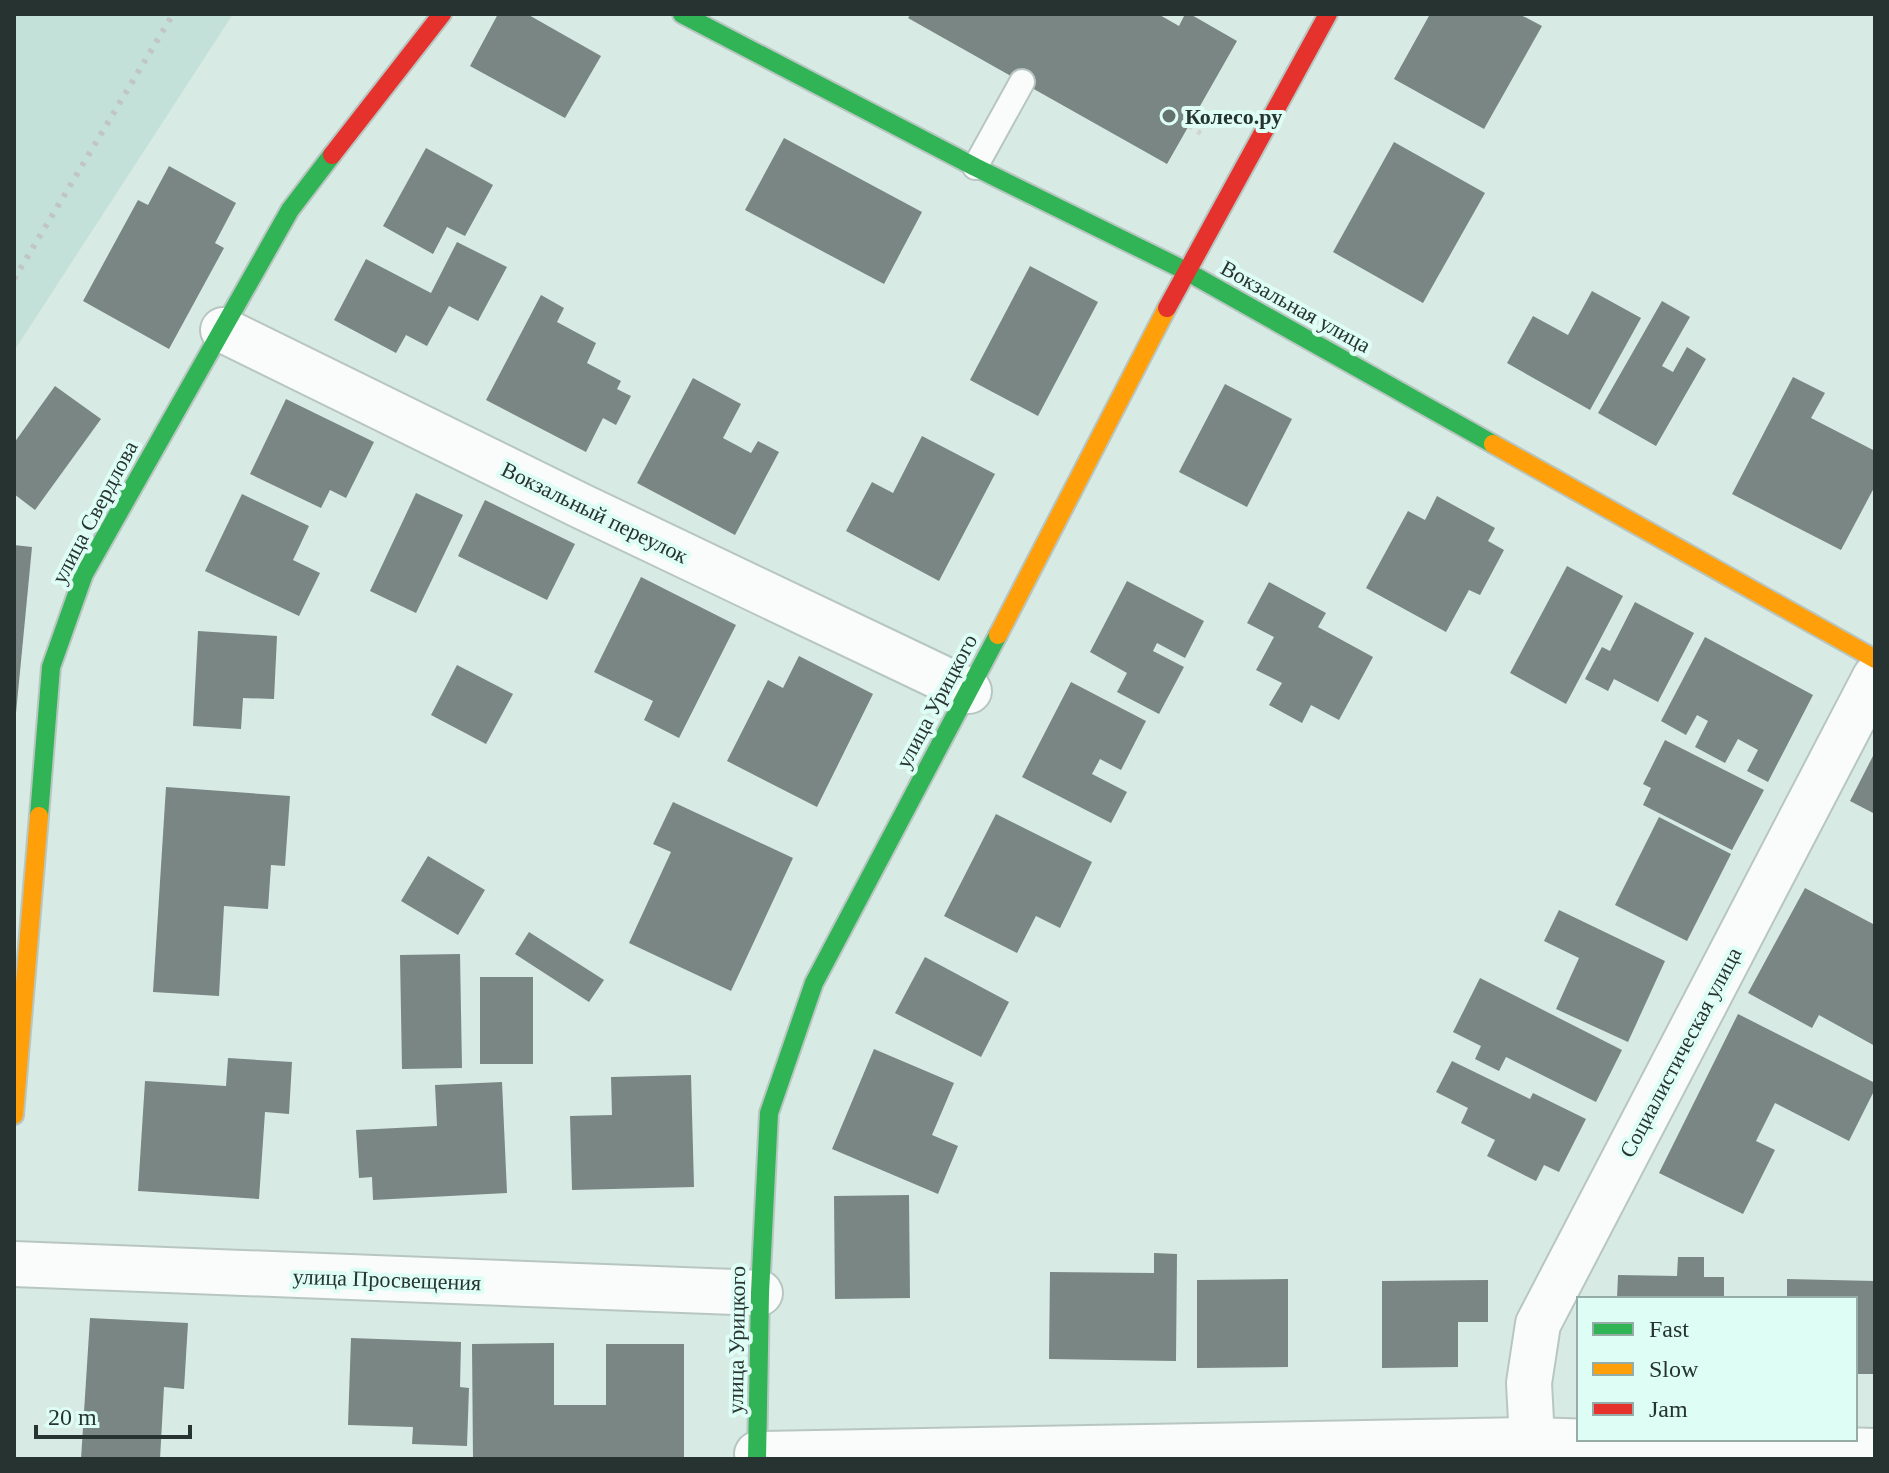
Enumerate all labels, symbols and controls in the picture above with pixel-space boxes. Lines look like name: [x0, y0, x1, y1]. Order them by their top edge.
place label: Колесо.ру: [1185, 104, 1282, 129]
marker: Колесо.ру: [1160, 107, 1178, 125]
street label: Вокзальная улица: [1217, 255, 1375, 358]
street label: улица Свердлова: [46, 436, 143, 588]
street label: Вокзальный переулок: [498, 456, 692, 569]
street label: улица Урицкого: [891, 630, 982, 772]
street label: Социалистическая улица: [1614, 943, 1747, 1162]
street label: улица Просвещения: [292, 1264, 482, 1295]
street label: улица Урицкого: [723, 1266, 750, 1414]
legend: [1577, 1297, 1857, 1441]
text: Fast: [1649, 1316, 1689, 1342]
text: Slow: [1649, 1356, 1699, 1382]
scale bar: [36, 1389, 190, 1439]
text: Jam: [1649, 1396, 1688, 1422]
text: 20 m: [48, 1404, 97, 1430]

